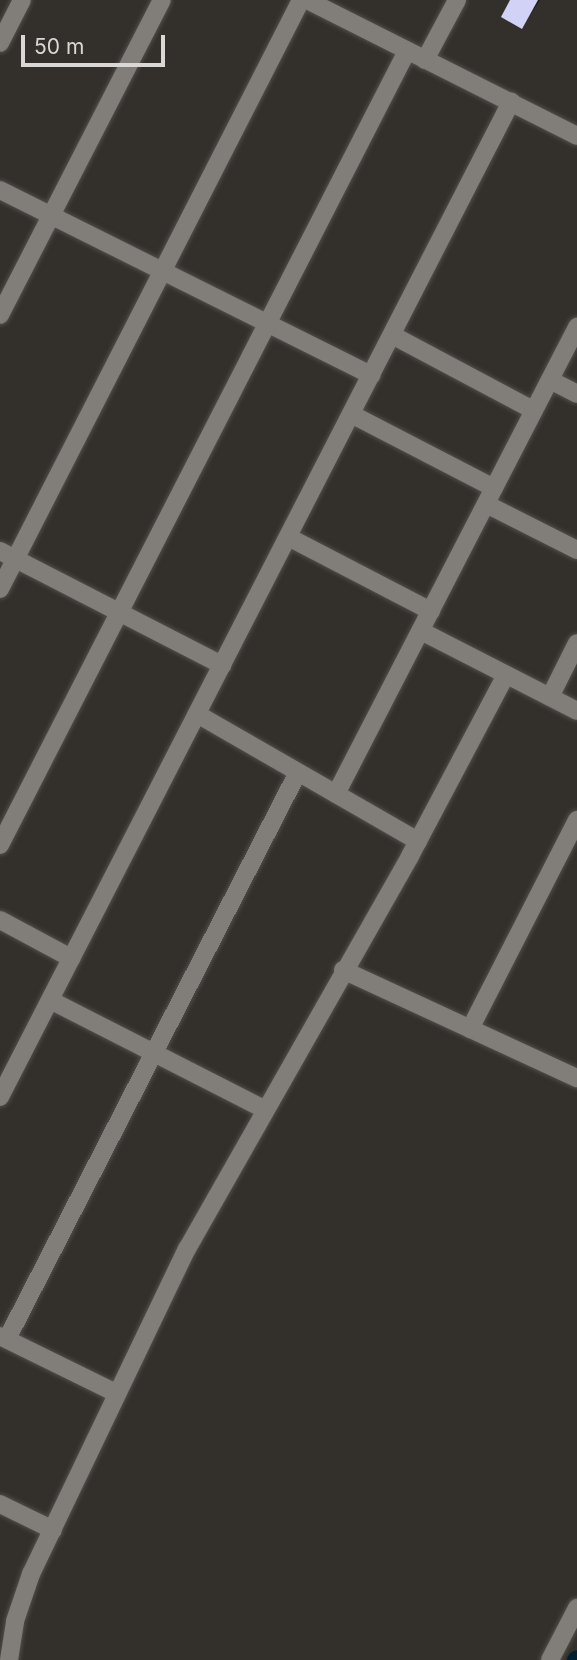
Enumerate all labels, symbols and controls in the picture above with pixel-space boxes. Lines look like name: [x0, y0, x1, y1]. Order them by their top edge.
scale bar: [24, 21, 168, 65]
text: 50 m: [34, 34, 84, 59]

